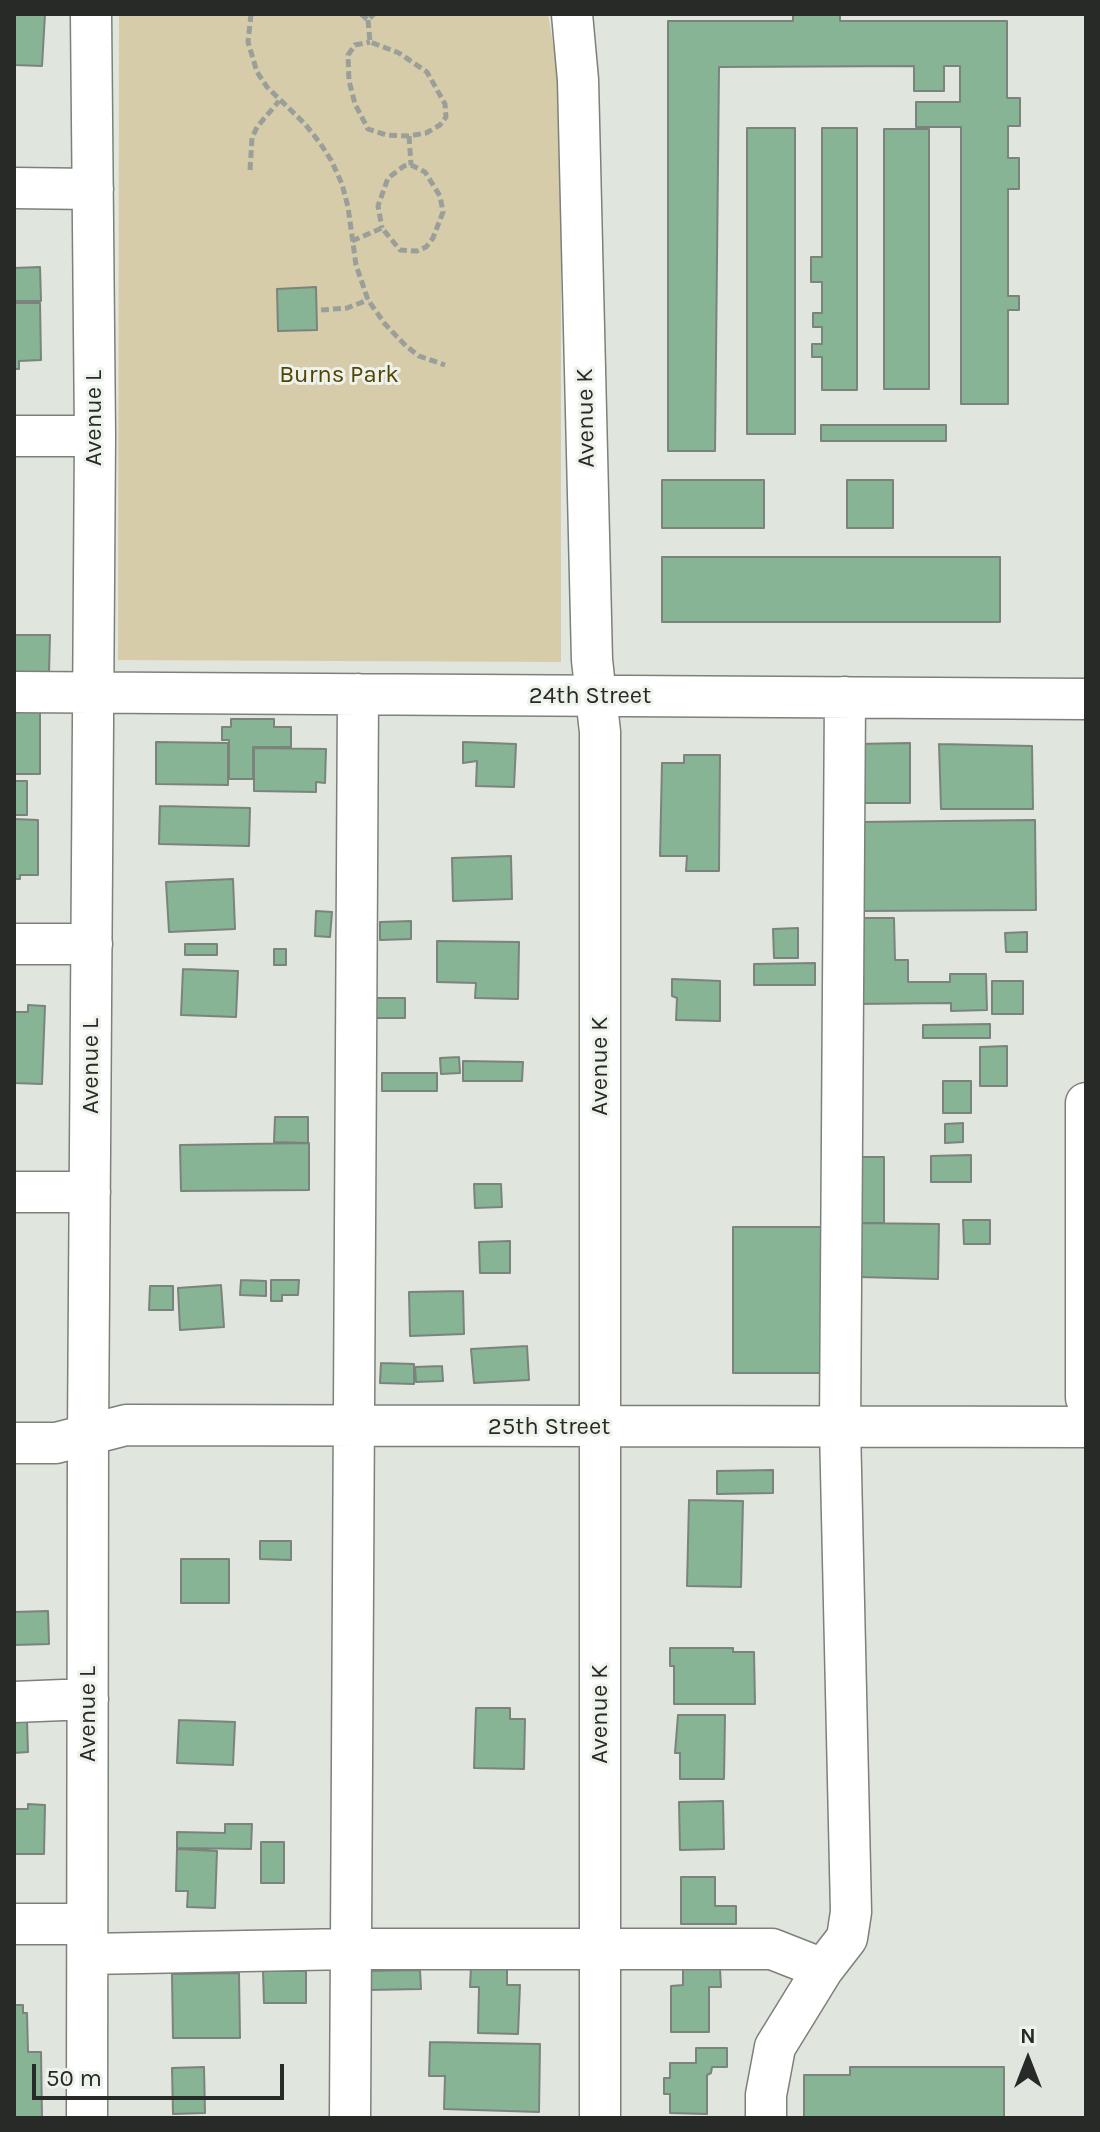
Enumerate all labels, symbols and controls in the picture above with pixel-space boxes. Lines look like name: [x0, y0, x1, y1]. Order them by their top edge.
park label: Burns Park: [279, 361, 399, 389]
street label: Avenue K: [571, 368, 601, 468]
street label: Avenue L: [80, 370, 108, 466]
street label: 24th Street: [529, 682, 651, 710]
street label: Avenue K: [586, 1016, 614, 1116]
street label: Avenue L: [77, 1018, 105, 1114]
street label: 25th Street: [488, 1413, 610, 1441]
street label: Avenue K: [586, 1664, 614, 1764]
street label: Avenue L: [74, 1666, 102, 1762]
north arrow: [988, 2020, 1068, 2100]
text: N: [1020, 2023, 1036, 2049]
scale bar: [36, 2048, 288, 2098]
text: 50 m: [46, 2064, 102, 2092]

